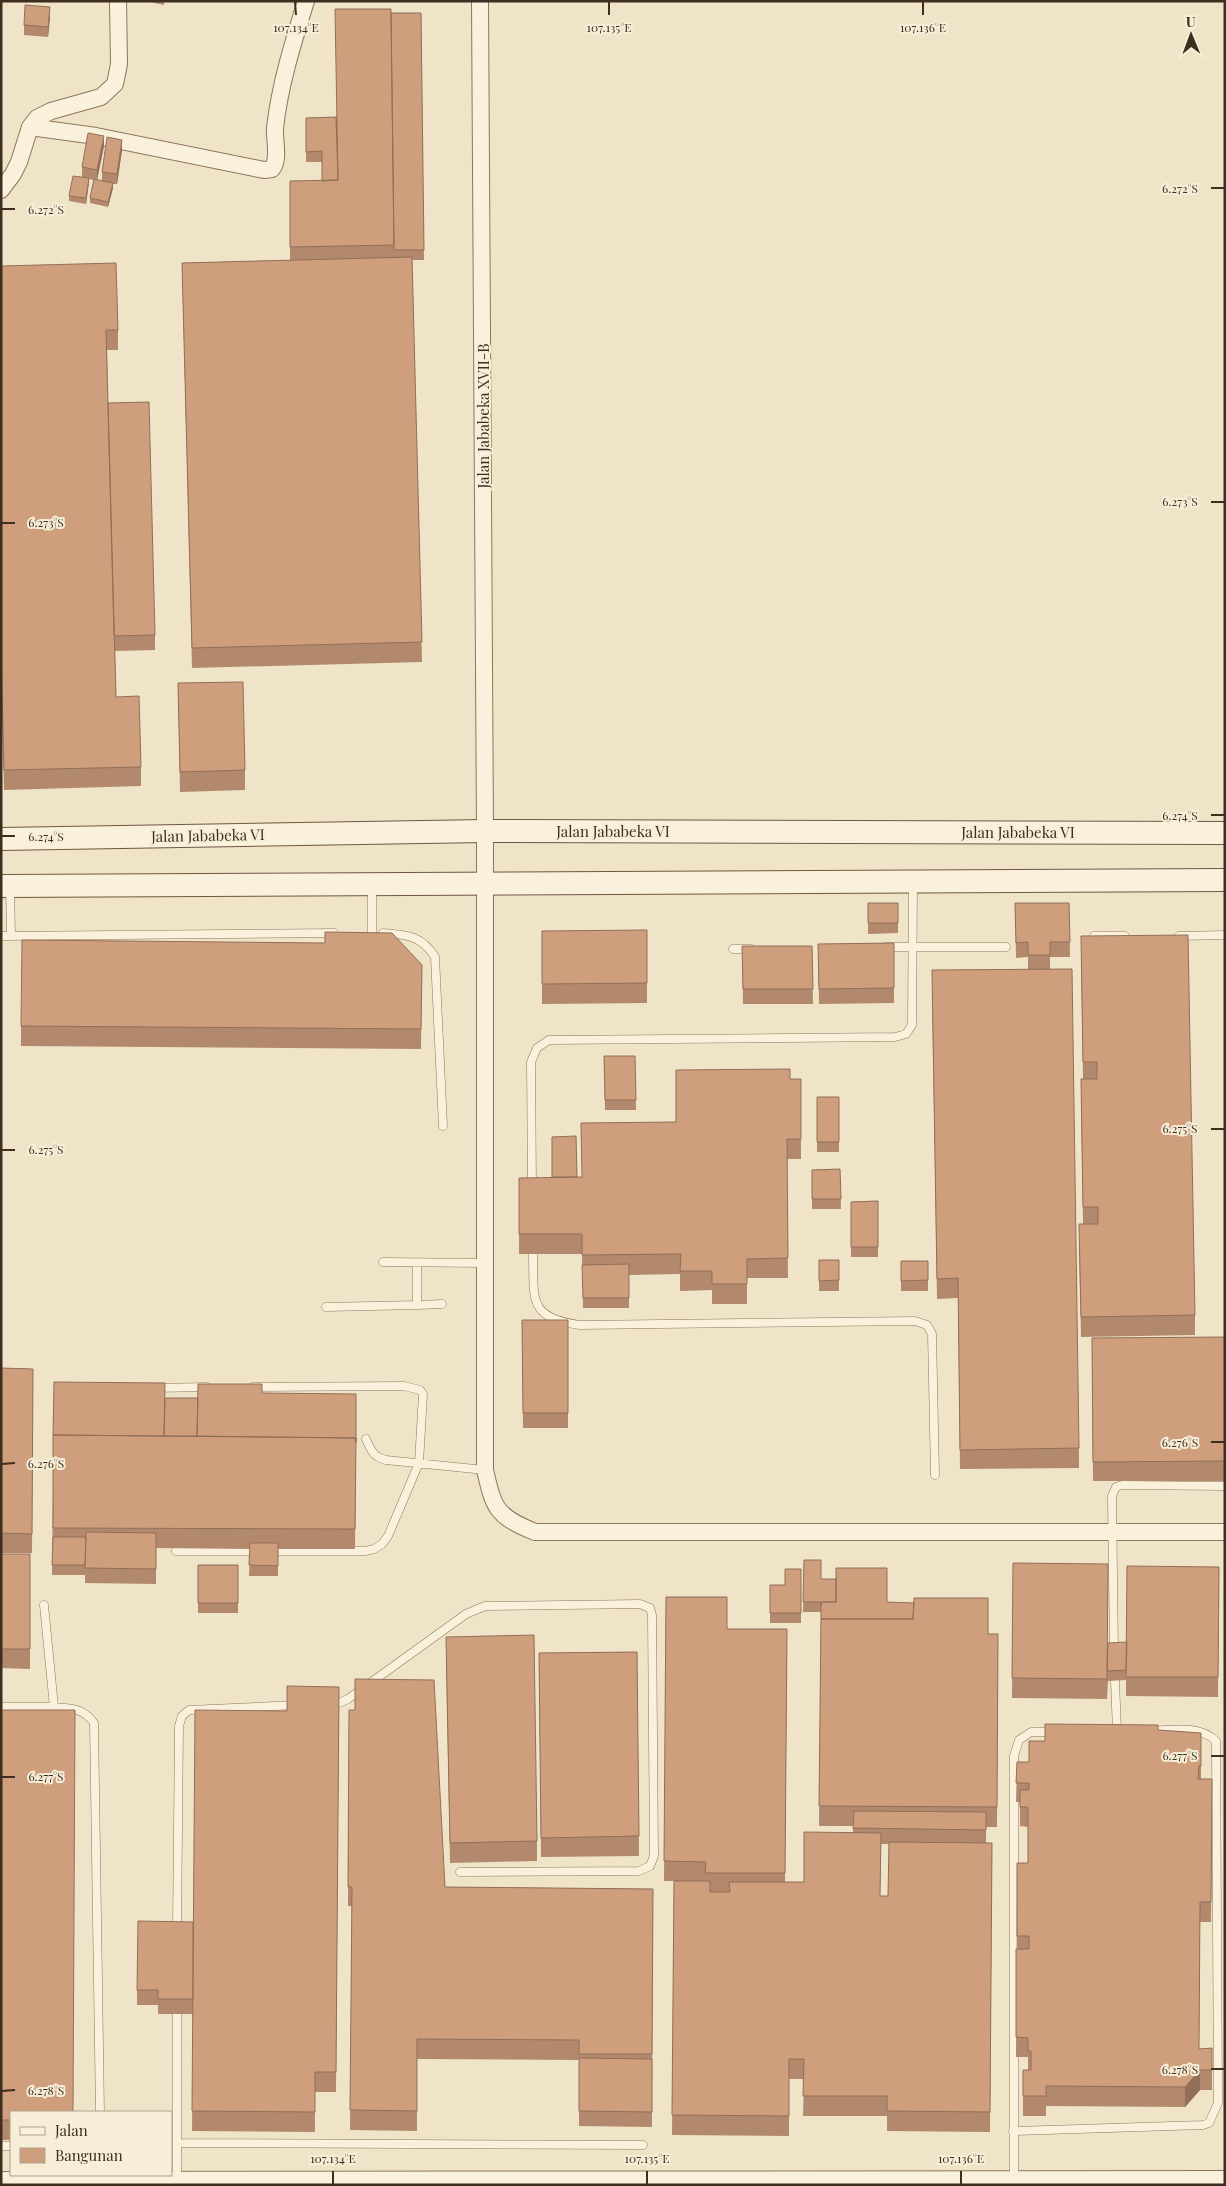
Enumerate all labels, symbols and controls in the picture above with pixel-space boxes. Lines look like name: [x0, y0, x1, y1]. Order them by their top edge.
north arrow: [1166, 10, 1216, 60]
text: U: [1186, 12, 1196, 31]
text: 107.134°E: [273, 19, 319, 35]
text: 107.135°E: [587, 19, 631, 35]
text: 107.136°E: [900, 19, 946, 35]
text: 6.272°S: [1162, 180, 1198, 196]
text: 6.272°S: [28, 201, 64, 217]
street label: Jalan Jababeka XVII-B: [473, 343, 493, 490]
text: 6.273°S: [1162, 493, 1198, 509]
text: 6.273°S: [28, 514, 64, 530]
text: 6.274°S: [1162, 807, 1198, 823]
street label: Jalan Jababeka VI: [555, 821, 670, 841]
street label: Jalan Jababeka VI: [960, 822, 1075, 842]
street label: Jalan Jababeka VI: [150, 824, 265, 846]
text: 6.274°S: [28, 828, 64, 844]
text: 6.275°S: [1162, 1120, 1198, 1136]
text: 6.275°S: [28, 1141, 64, 1157]
text: 6.276°S: [1162, 1434, 1198, 1450]
text: 6.276°S: [28, 1455, 64, 1471]
text: 6.277°S: [1162, 1747, 1198, 1763]
text: 6.277°S: [28, 1768, 64, 1784]
text: 6.278°S: [1162, 2061, 1198, 2077]
text: 6.278°S: [28, 2082, 64, 2098]
legend: [10, 2111, 172, 2176]
text: Jalan: [54, 2120, 88, 2140]
text: Bangunan: [55, 2145, 123, 2165]
text: 107.134°E: [310, 2150, 356, 2166]
text: 107.135°E: [625, 2150, 669, 2166]
text: 107.136°E: [938, 2150, 984, 2166]

